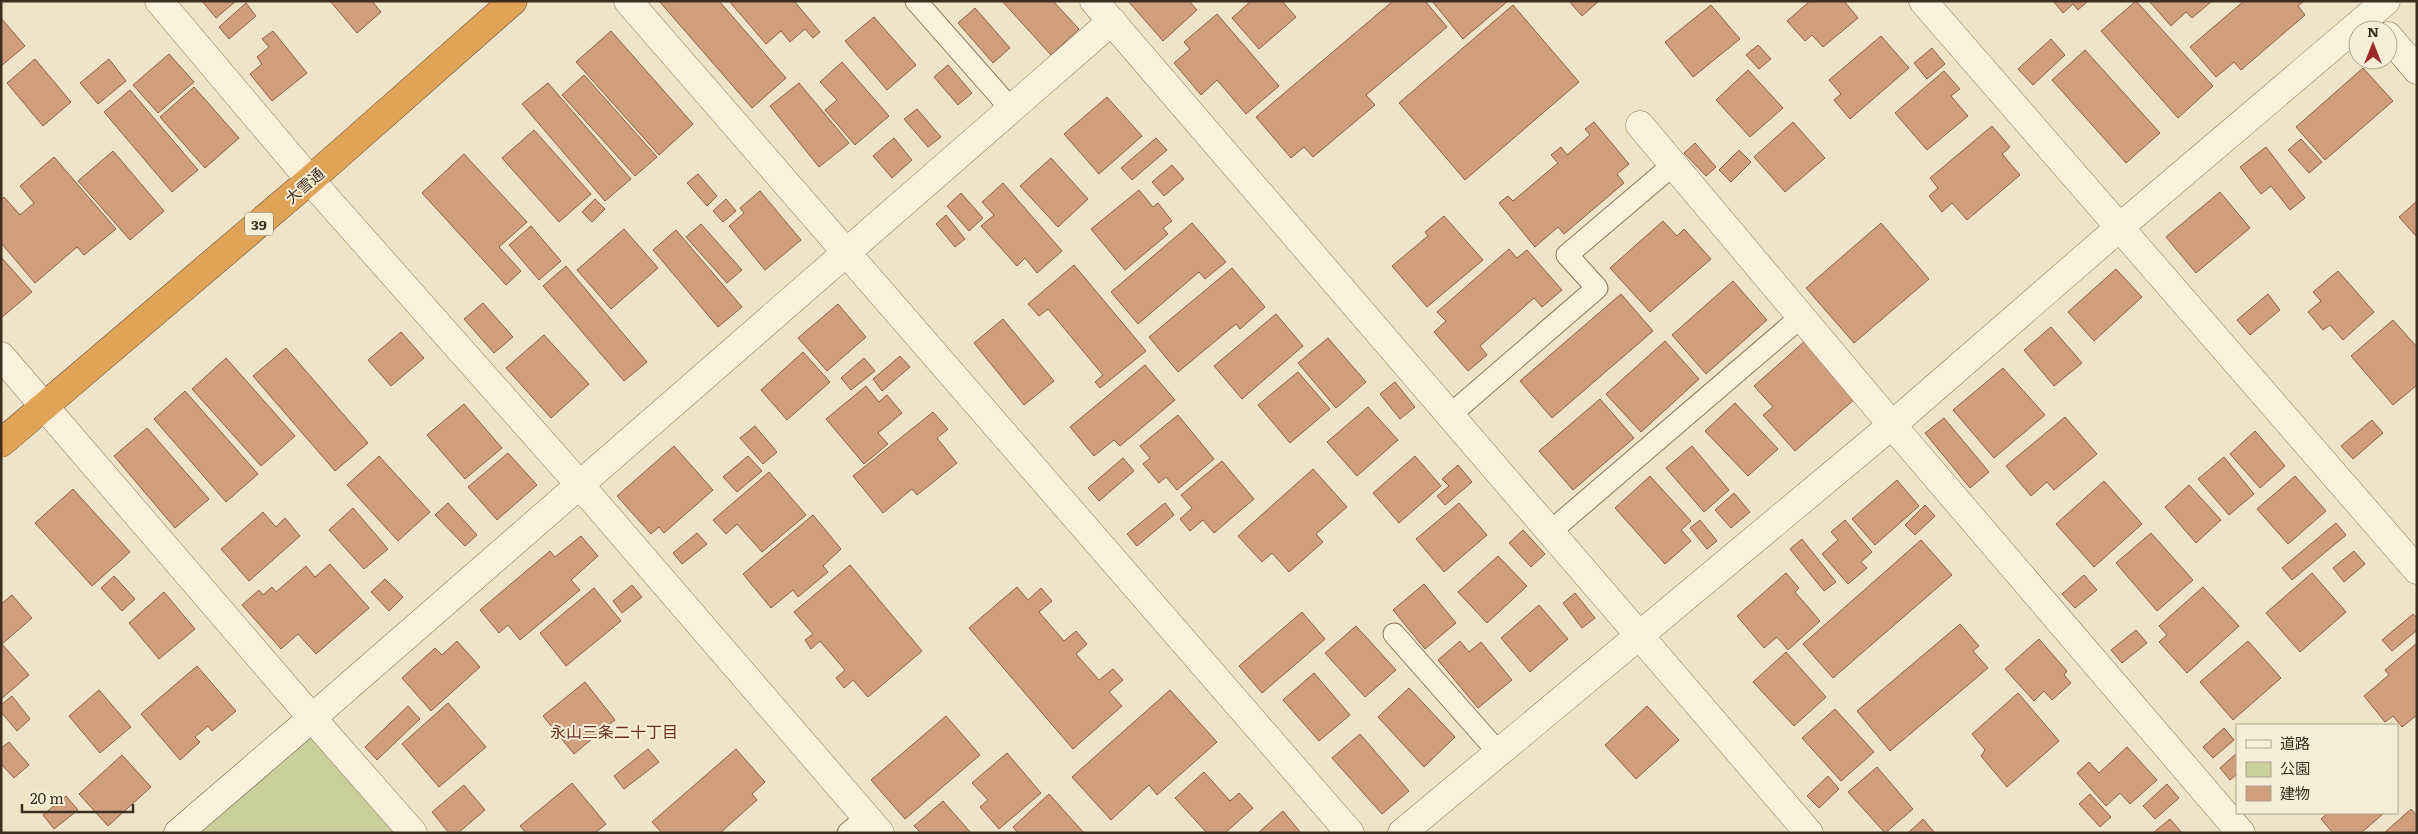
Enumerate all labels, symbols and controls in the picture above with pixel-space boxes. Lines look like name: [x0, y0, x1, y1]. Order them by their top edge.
north arrow: [2348, 20, 2398, 70]
text: N: [2367, 21, 2379, 41]
street label: 大雪通: [279, 162, 329, 208]
road number: 39: [245, 212, 273, 235]
district label: 永山三条二十丁目: [550, 719, 678, 743]
legend: [2236, 724, 2398, 814]
text: 道路: [2280, 731, 2310, 754]
text: 公園: [2280, 756, 2310, 779]
text: 建物: [2280, 781, 2310, 804]
scale bar: [22, 782, 134, 814]
text: 20 m: [30, 786, 64, 809]

